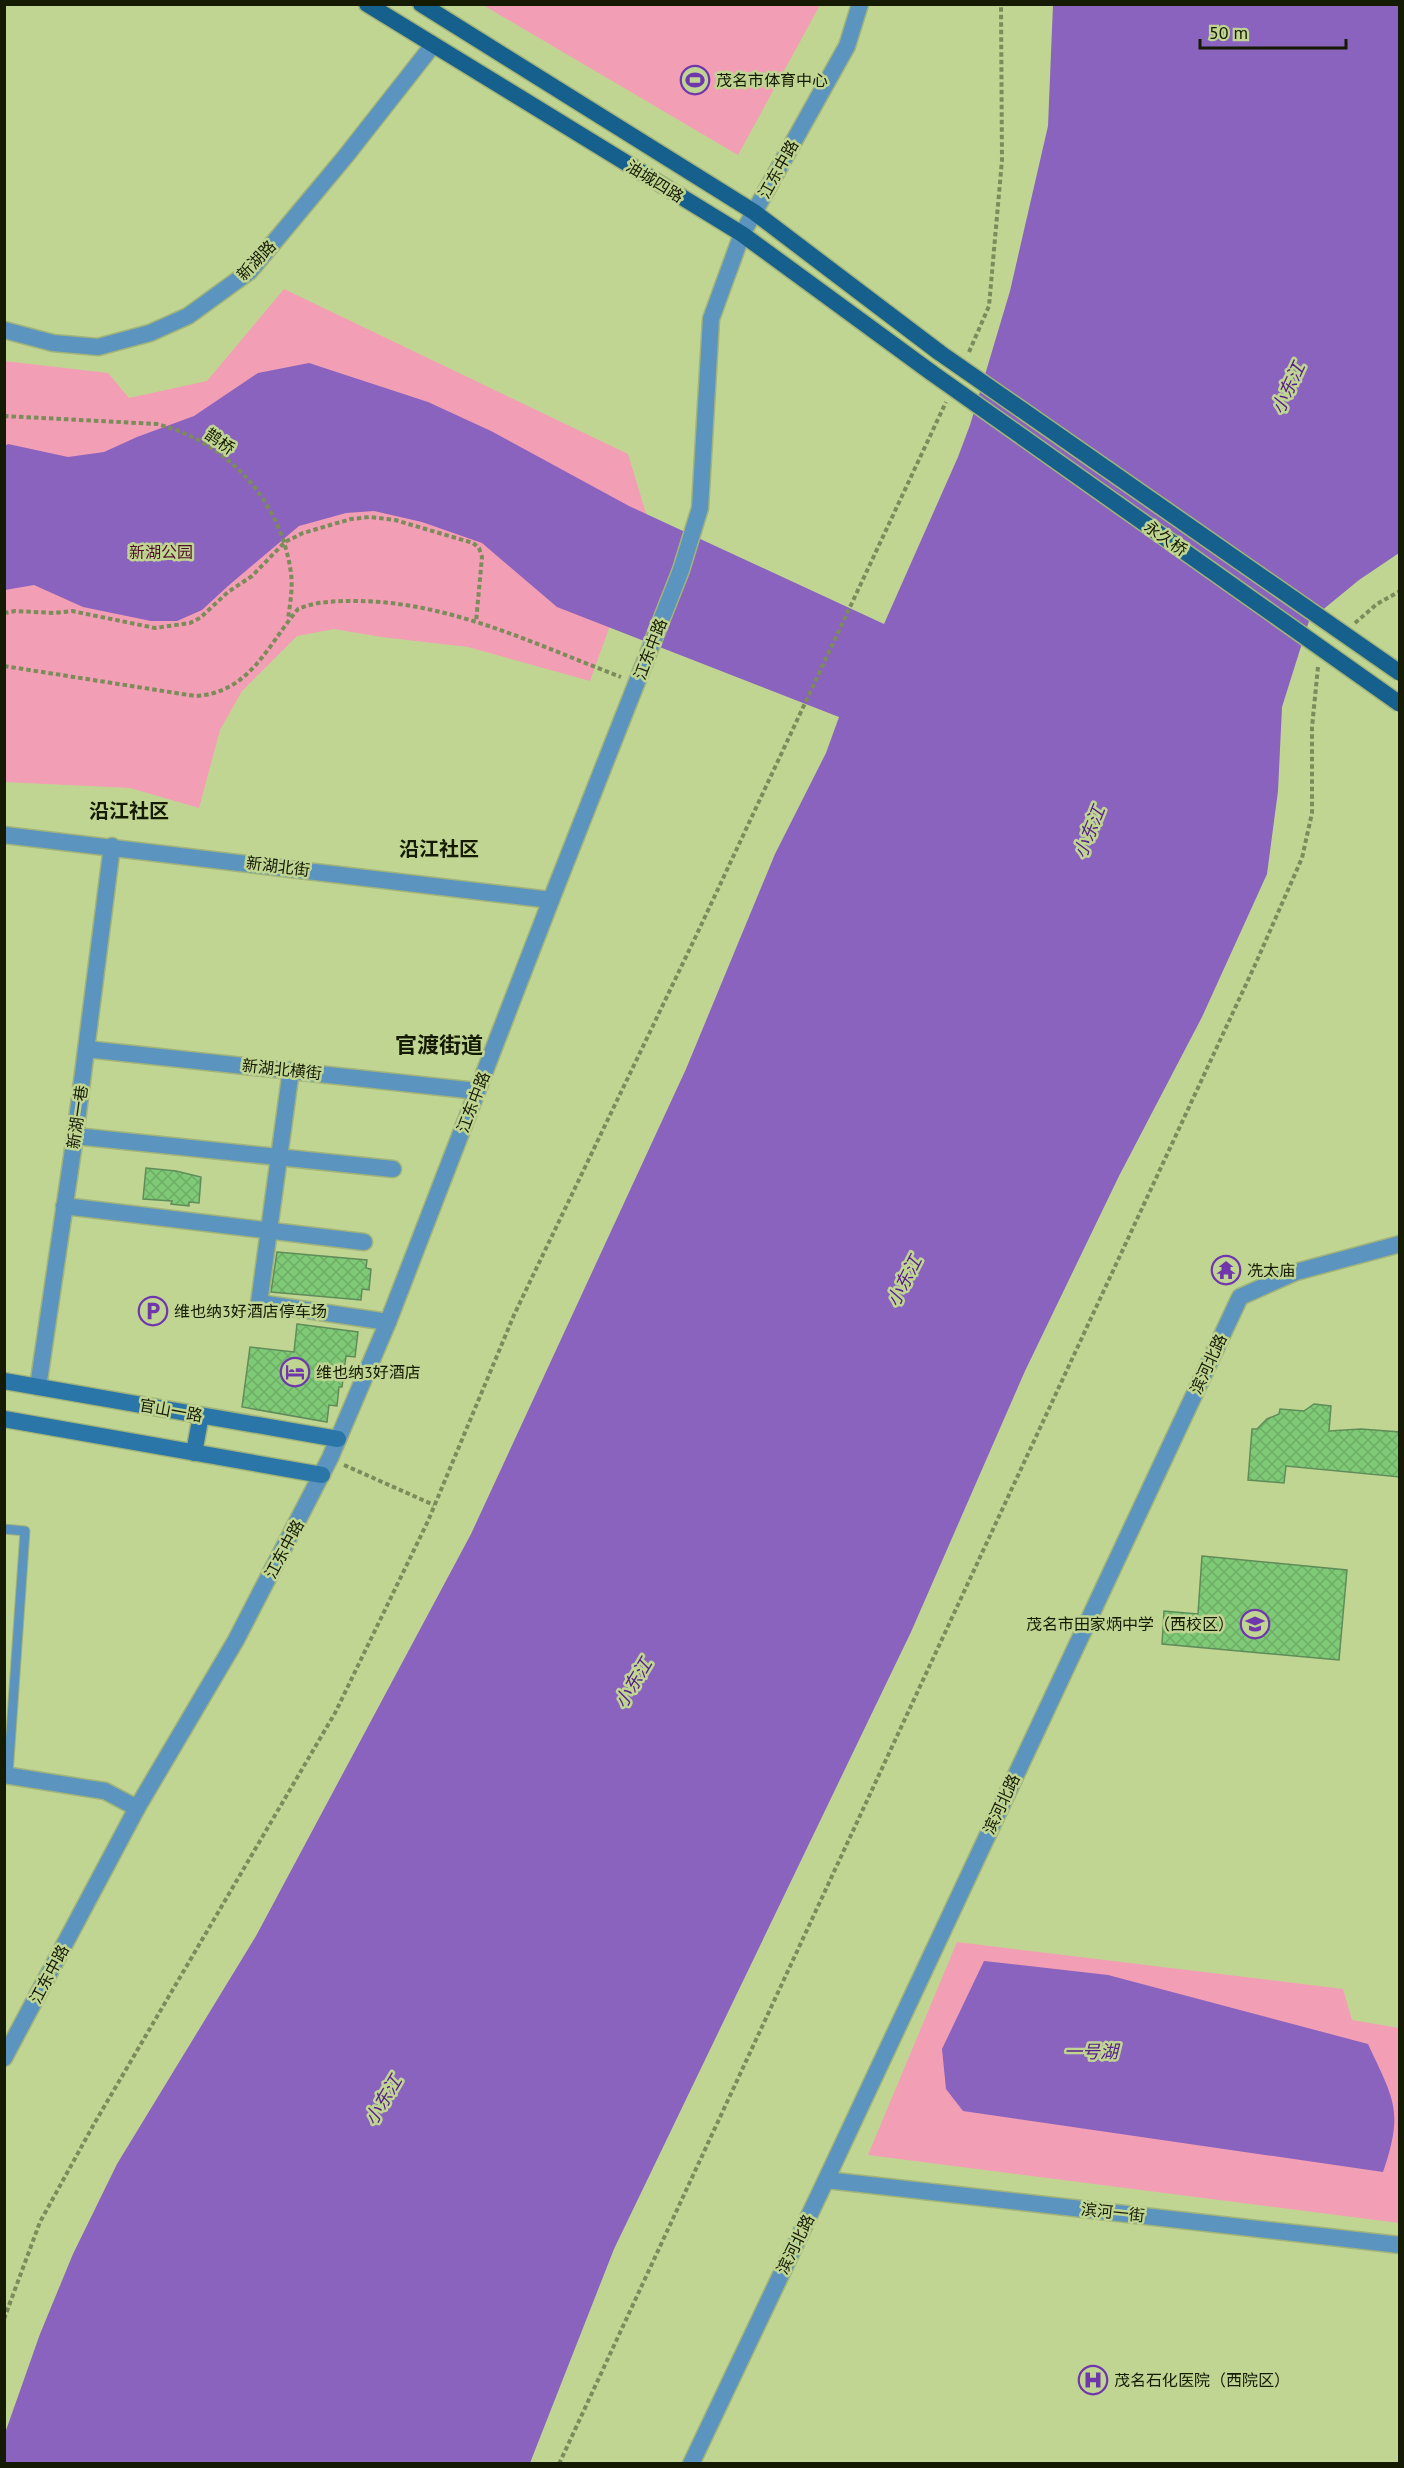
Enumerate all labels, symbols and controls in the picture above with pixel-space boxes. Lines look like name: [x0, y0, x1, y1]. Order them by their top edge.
scale bar: [1200, 12, 1346, 50]
text: 50 m: [1209, 21, 1248, 44]
sports icon: 茂名市体育中心: [679, 64, 711, 96]
place label: 茂名市体育中心: [716, 70, 828, 90]
street label: 江东中路: [754, 136, 802, 202]
street label: 油城四路: [623, 156, 687, 206]
street label: 新湖路: [232, 236, 280, 284]
water label: 小东江: [1266, 357, 1311, 417]
street label: 鹊桥: [201, 424, 239, 458]
street label: 永久桥: [1141, 516, 1191, 560]
park label: 新湖公园: [129, 542, 193, 562]
street label: 江东中路: [629, 616, 671, 682]
district label: 沿江社区: [89, 798, 169, 824]
water label: 小东江: [1068, 801, 1111, 861]
district label: 沿江社区: [399, 836, 479, 862]
street label: 新湖北街: [245, 852, 311, 880]
district label: 官渡街道: [395, 1031, 483, 1059]
street label: 新湖北横街: [241, 1055, 323, 1083]
street label: 江东中路: [452, 1069, 494, 1135]
street label: 新湖一巷: [63, 1084, 91, 1150]
water label: 小东江: [881, 1250, 927, 1310]
temple icon: 冼太庙: [1210, 1254, 1242, 1286]
place label: 冼太庙: [1247, 1260, 1295, 1280]
parking icon: 维也纳3好酒店停车场: [137, 1295, 169, 1327]
place label: 维也纳3好酒店停车场: [174, 1301, 327, 1321]
street label: 滨河北路: [1185, 1331, 1231, 1397]
hotel icon: 维也纳3好酒店: [279, 1356, 311, 1388]
place label: 维也纳3好酒店: [316, 1362, 421, 1382]
street label: 官山一路: [138, 1395, 204, 1425]
street label: 江东中路: [260, 1516, 308, 1582]
school or university icon: 茂名市田家炳中学（西校区）: [1239, 1608, 1271, 1640]
place label: 茂名市田家炳中学（西校区）: [1026, 1614, 1234, 1634]
water label: 小东江: [609, 1652, 658, 1712]
street label: 滨河北路: [978, 1771, 1024, 1837]
street label: 江东中路: [25, 1941, 73, 2007]
water label: 一号湖: [1064, 2040, 1121, 2063]
water label: 小东江: [359, 2069, 408, 2129]
street label: 滨河一街: [1080, 2199, 1146, 2225]
street label: 滨河北路: [772, 2211, 818, 2277]
hospital icon: 茂名石化医院（西院区）: [1077, 2364, 1109, 2396]
place label: 茂名石化医院（西院区）: [1114, 2370, 1290, 2390]

